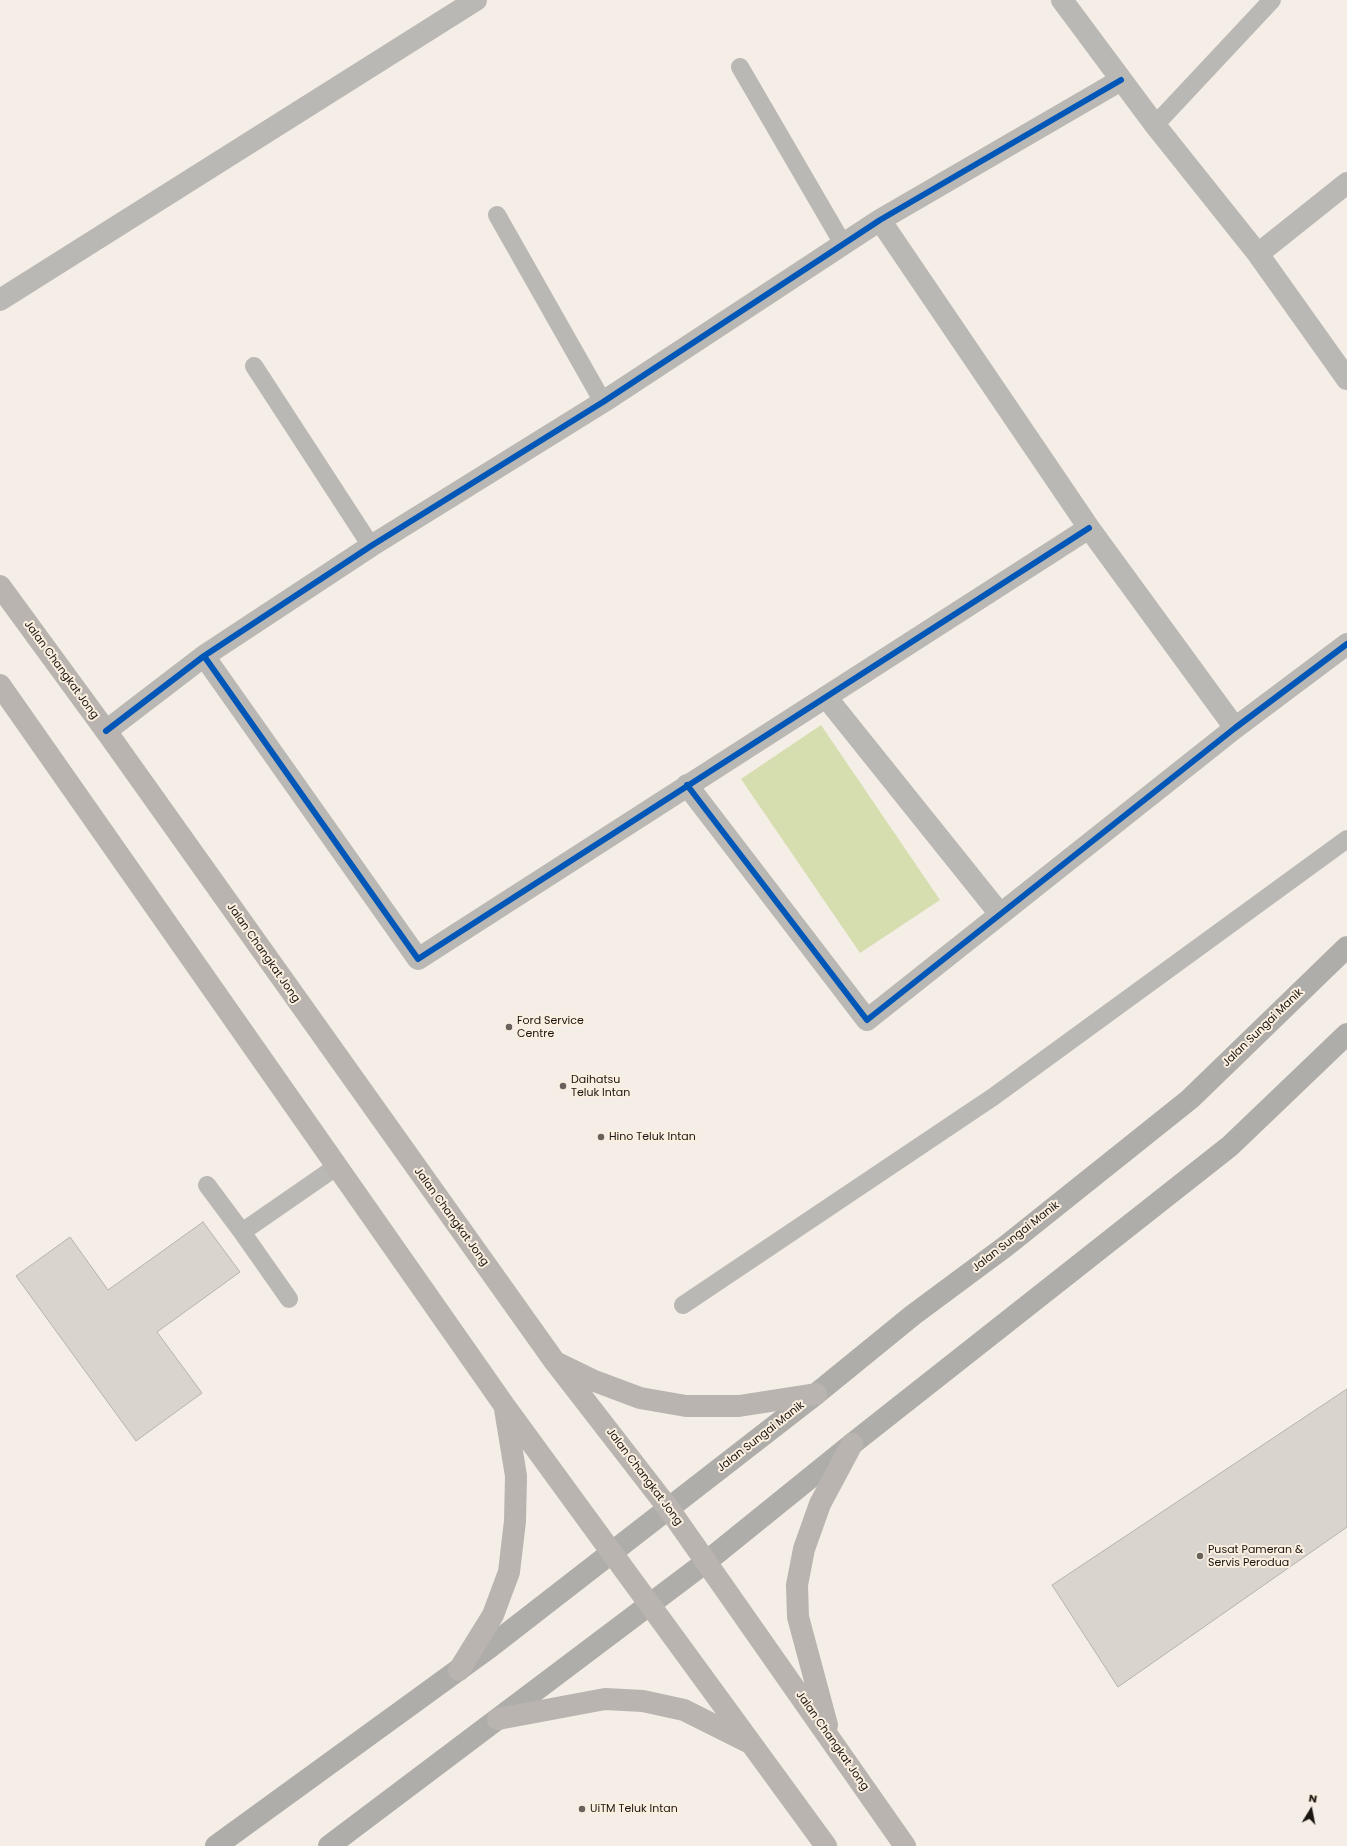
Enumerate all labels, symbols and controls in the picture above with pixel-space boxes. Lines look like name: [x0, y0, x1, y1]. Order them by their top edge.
street label: Jalan Changkat Jong: [21, 618, 101, 722]
street label: Jalan Changkat Jong: [224, 901, 302, 1005]
street label: Jalan Sungai Manik: [1220, 986, 1306, 1070]
place label: Ford Service Centre: [517, 1014, 584, 1040]
marker: Ford Service Centre: [504, 1022, 514, 1032]
place label: Daihatsu Teluk Intan: [571, 1073, 630, 1099]
marker: Daihatsu Teluk Intan: [558, 1081, 568, 1091]
place label: Hino Teluk Intan: [609, 1130, 696, 1144]
marker: Hino Teluk Intan: [596, 1132, 606, 1142]
street label: Jalan Changkat Jong: [411, 1165, 491, 1269]
street label: Jalan Sungai Manik: [970, 1199, 1062, 1275]
street label: Jalan Sungai Manik: [715, 1399, 807, 1475]
street label: Jalan Changkat Jong: [603, 1426, 685, 1528]
place label: Pusat Pameran & Servis Perodua: [1208, 1543, 1303, 1569]
marker: Pusat Pameran & Servis Perodua: [1195, 1551, 1205, 1561]
street label: Jalan Changkat Jong: [793, 1689, 871, 1793]
north arrow: [1291, 1790, 1331, 1830]
text: N: [1308, 1790, 1319, 1807]
place label: UiTM Teluk Intan: [590, 1802, 678, 1816]
marker: UiTM Teluk Intan: [577, 1804, 587, 1814]

